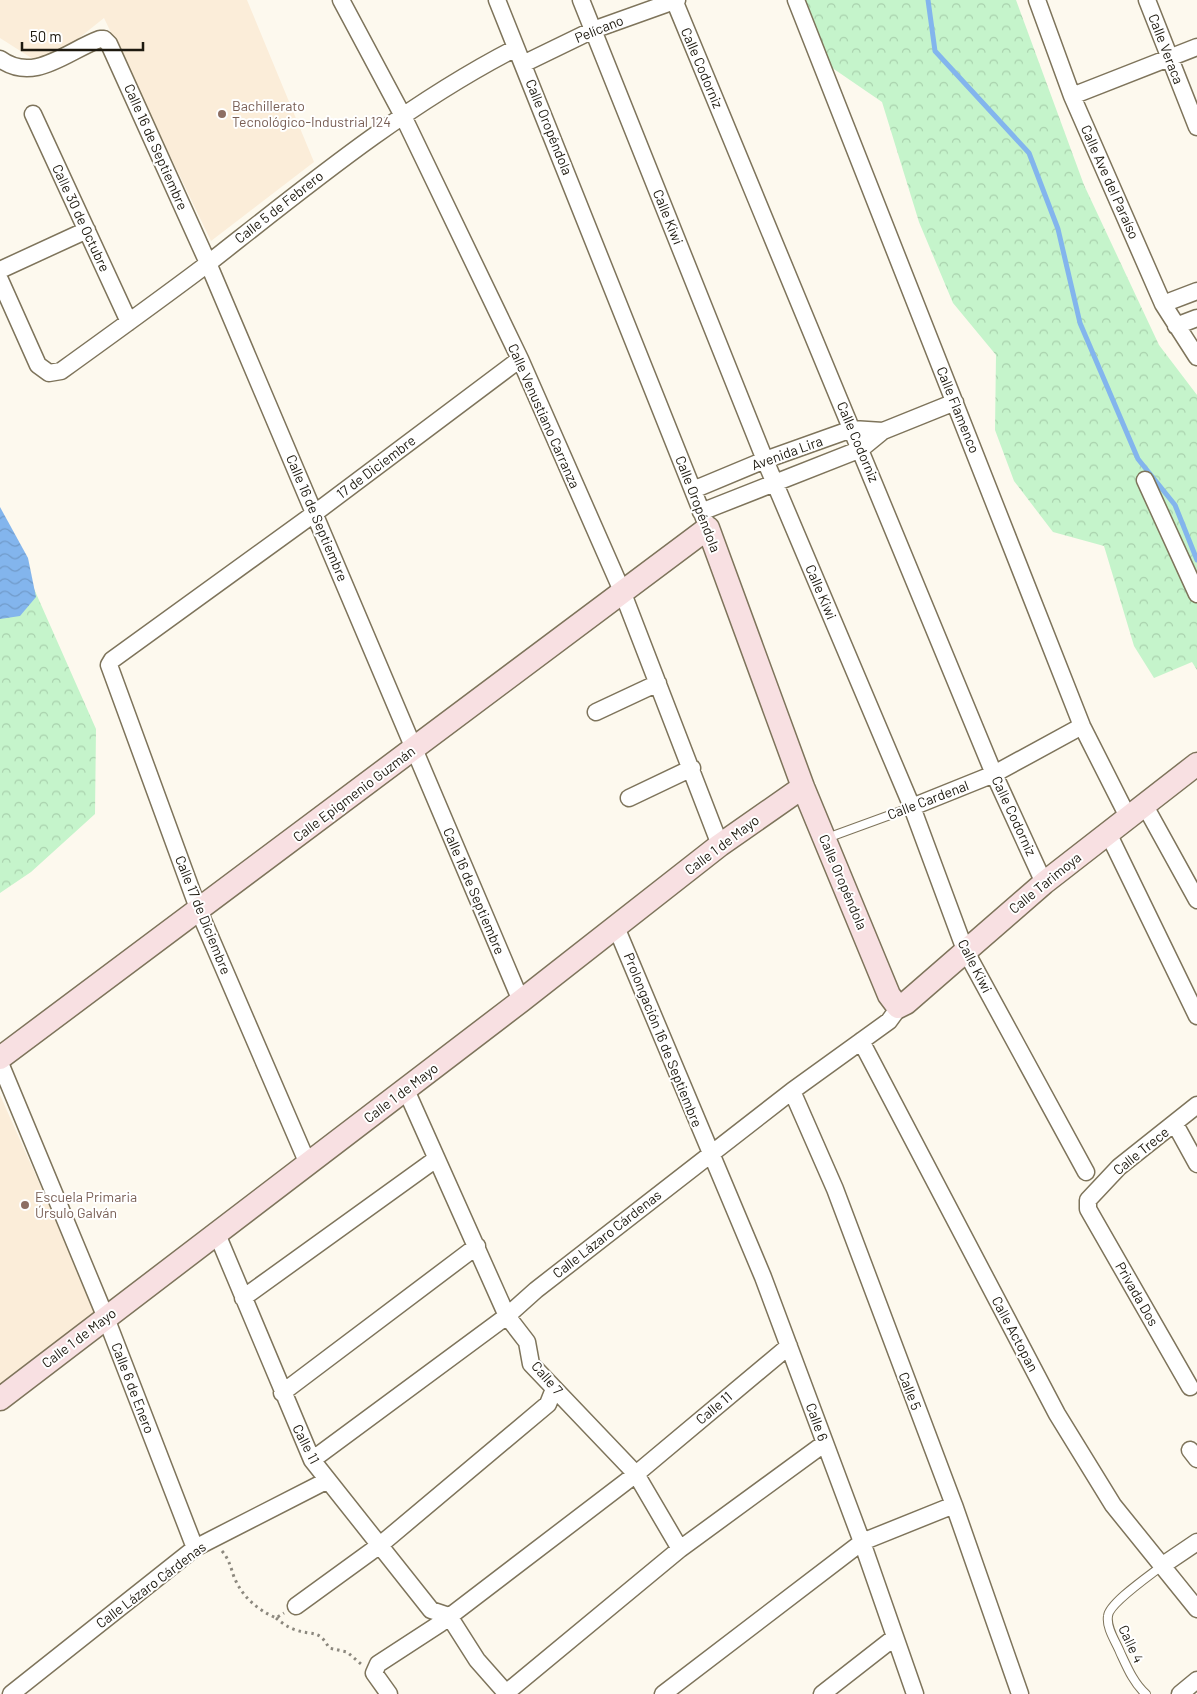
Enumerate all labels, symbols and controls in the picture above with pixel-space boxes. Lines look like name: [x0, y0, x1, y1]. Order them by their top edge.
street label: Pelícano: [572, 11, 626, 46]
street label: Calle Veraca: [1145, 11, 1188, 86]
scale bar: [22, 20, 144, 52]
street label: Calle Codorniz: [678, 25, 727, 111]
text: 50 m: [30, 27, 62, 45]
street label: Calle Oropéndola: [523, 76, 576, 177]
street label: Calle 16 de Septiembre: [121, 81, 192, 212]
place label: Bachillerato Tecnológico-Industrial 124: [232, 97, 391, 130]
marker: Bachillerato Tecnológico-Industrial 124: [216, 108, 228, 120]
street label: Calle Ave del Paraíso: [1078, 122, 1143, 241]
street label: Calle 30 de Octubre: [49, 161, 114, 274]
street label: Calle 5 de Febrero: [231, 167, 326, 246]
street label: Calle Kiwi: [650, 187, 687, 247]
street label: Calle Venustiano Carranza: [505, 341, 584, 491]
street label: Calle Flamenco: [933, 364, 984, 456]
street label: Calle Codorniz: [834, 399, 883, 485]
street label: 17 de Diciembre: [333, 431, 419, 502]
street label: Avenida Lira: [749, 432, 825, 473]
street label: Calle 16 de Septiembre: [283, 452, 352, 584]
street label: Calle Oropéndola: [672, 453, 725, 554]
street label: Calle Kiwi: [802, 562, 841, 622]
street label: Calle Epigmenio Guzmán: [289, 742, 418, 845]
street label: Calle Codorniz: [989, 773, 1040, 858]
street label: Calle Cardenal: [885, 776, 971, 823]
street label: Calle 1 de Mayo: [681, 811, 762, 878]
street label: Calle 16 de Septiembre: [440, 825, 509, 957]
street label: Calle Oropéndola: [816, 832, 871, 932]
street label: Calle Tarimoya: [1005, 848, 1084, 917]
street label: Calle 17 de Diciembre: [172, 853, 235, 977]
street label: Calle Kiwi: [955, 936, 996, 995]
street label: Prolongación 16 de Septiembre: [621, 950, 706, 1130]
street label: Calle 1 de Mayo: [360, 1059, 441, 1126]
street label: Calle Trece: [1109, 1123, 1172, 1178]
street label: Calle Lázaro Cárdenas: [549, 1186, 665, 1281]
place label: Escuela Primaria Úrsulo Galván: [35, 1188, 137, 1221]
marker: Escuela Primaria Úrsulo Galván: [19, 1199, 31, 1211]
street label: Privada Dos: [1112, 1259, 1163, 1329]
street label: Calle Actopan: [989, 1293, 1042, 1374]
street label: Calle 1 de Mayo: [38, 1304, 119, 1371]
street label: Calle 6 de Enero: [108, 1340, 159, 1436]
street label: Calle 7: [528, 1357, 567, 1398]
street label: Calle 5: [895, 1369, 925, 1412]
street label: Calle 11: [692, 1388, 735, 1428]
street label: Calle 6: [803, 1400, 832, 1443]
street label: Calle 11: [289, 1421, 324, 1466]
street label: Calle Lázaro Cárdenas: [92, 1538, 209, 1631]
street label: Calle 4: [1115, 1622, 1148, 1666]

